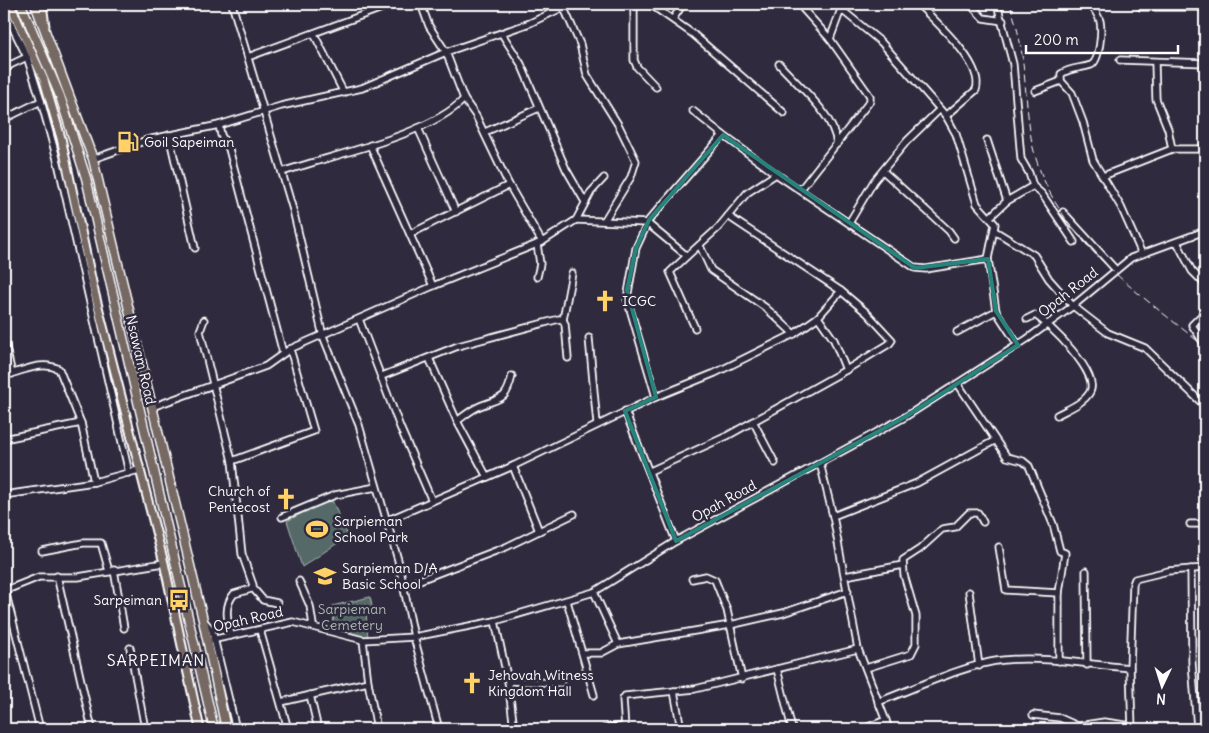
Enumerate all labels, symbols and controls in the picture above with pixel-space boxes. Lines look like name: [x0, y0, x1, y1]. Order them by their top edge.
scale bar: [1026, 22, 1179, 54]
text: 200 m: [1034, 30, 1079, 49]
fuel station icon: Goil Sapeiman: [115, 129, 141, 155]
place label: Goil Sapeiman: [144, 133, 234, 151]
street label: Opah Road: [1034, 263, 1102, 321]
church icon: ICGC: [592, 288, 618, 314]
place label: ICGC: [622, 292, 656, 310]
street label: Nsawam Road: [122, 313, 160, 407]
street label: Opah Road: [689, 476, 759, 526]
place label: Church of Pentecost: [208, 482, 270, 516]
church icon: Church of Pentecost: [273, 486, 299, 512]
place label: Sarpieman School Park: [334, 512, 408, 546]
sports icon: Sarpieman School Park: [304, 516, 330, 542]
place label: Sarpieman D/A Basic School: [342, 559, 438, 593]
school or university icon: Sarpieman D/A Basic School: [312, 563, 338, 589]
bus stop icon: Sarpeiman: [166, 587, 192, 613]
place label: Sarpeiman: [93, 591, 162, 609]
park label: Sarpieman Cemetery: [318, 600, 386, 634]
street label: Opah Road: [211, 602, 285, 636]
district label: SARPEIMAN: [107, 650, 205, 670]
north arrow: [1136, 660, 1186, 710]
place label: Jehovah Witness Kingdom Hall: [488, 666, 594, 700]
church icon: Jehovah Witness Kingdom Hall: [459, 670, 485, 696]
text: N: [1156, 690, 1167, 708]

